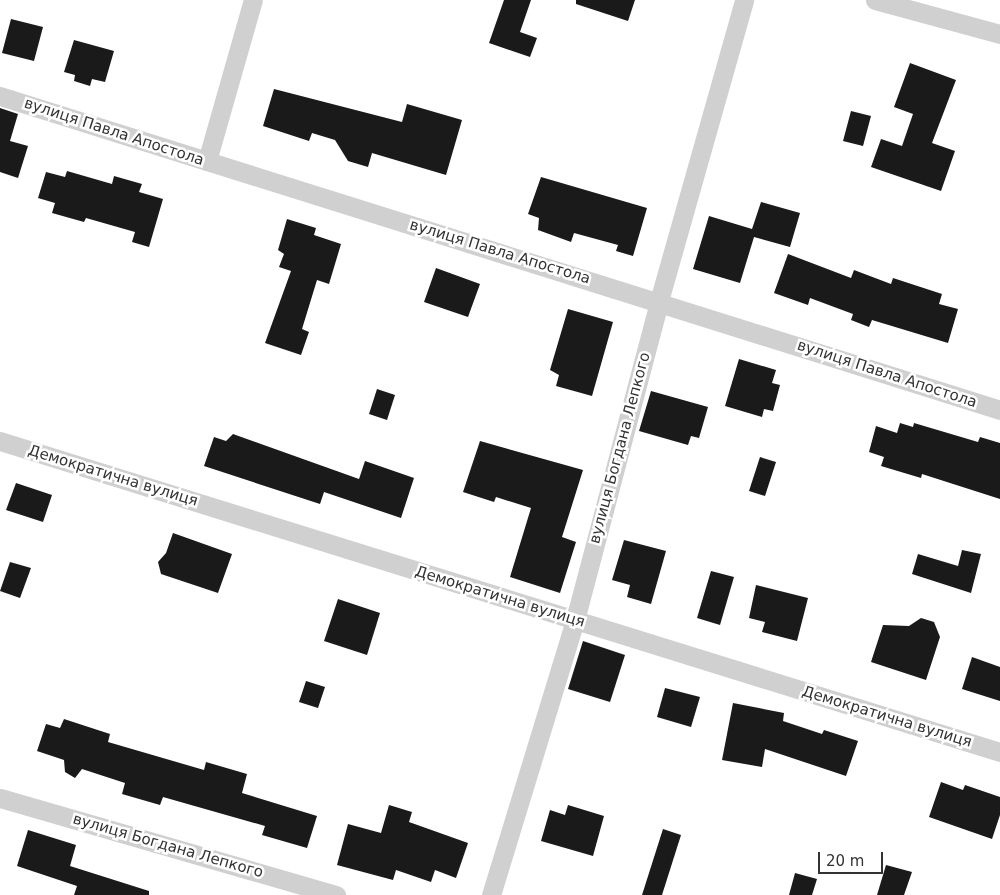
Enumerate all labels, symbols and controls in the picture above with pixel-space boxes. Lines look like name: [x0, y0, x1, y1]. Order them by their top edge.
street label: вулиця Павла Апостола: [22, 94, 206, 170]
street label: вулиця Павла Апостола: [407, 216, 593, 288]
street label: вулиця Павла Апостола: [795, 336, 979, 412]
street label: вулиця Богдана Лепкого: [586, 350, 654, 546]
street label: Демократична вулиця: [26, 442, 200, 510]
street label: Демократична вулиця: [413, 563, 587, 631]
street label: Демократична вулиця: [800, 683, 974, 751]
street label: вулиця Богдана Лепкого: [71, 810, 265, 882]
scale bar: [820, 842, 885, 874]
text: 20 m: [826, 852, 864, 870]

